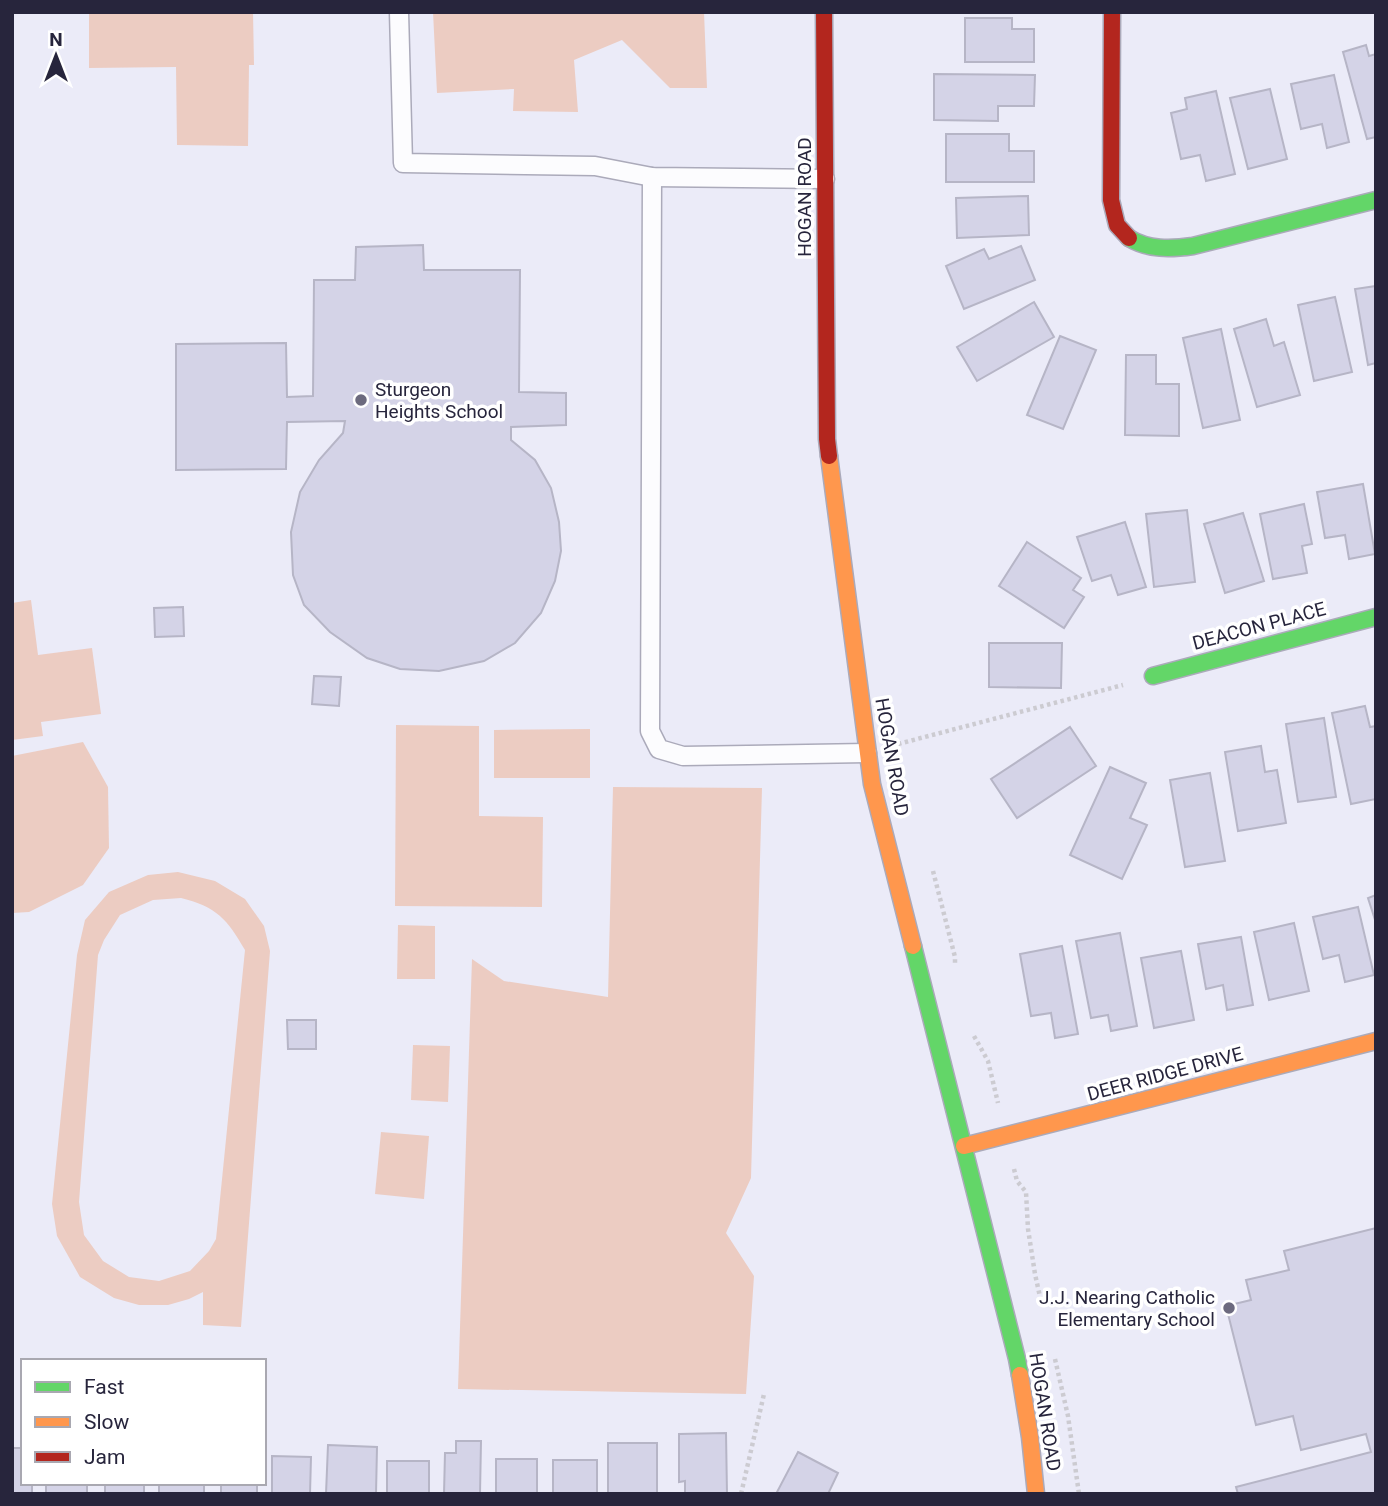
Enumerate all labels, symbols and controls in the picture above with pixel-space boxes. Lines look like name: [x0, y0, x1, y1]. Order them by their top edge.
north arrow: [21, 21, 91, 91]
text: N: [49, 28, 63, 51]
street label: HOGAN ROAD: [793, 137, 816, 257]
place label: Sturgeon Heights School: [375, 378, 503, 423]
marker: Sturgeon Heights School: [353, 392, 369, 408]
street label: DEACON PLACE: [1190, 597, 1328, 655]
street label: HOGAN ROAD: [870, 696, 914, 818]
street label: DEER RIDGE DRIVE: [1084, 1042, 1246, 1106]
place label: J.J. Nearing Catholic Elementary School: [1039, 1286, 1215, 1331]
marker: J.J. Nearing Catholic Elementary School: [1221, 1300, 1237, 1316]
street label: HOGAN ROAD: [1024, 1351, 1066, 1473]
legend: [21, 1359, 266, 1485]
text: Fast: [84, 1375, 125, 1399]
text: Slow: [84, 1410, 130, 1434]
text: Jam: [84, 1445, 125, 1469]

